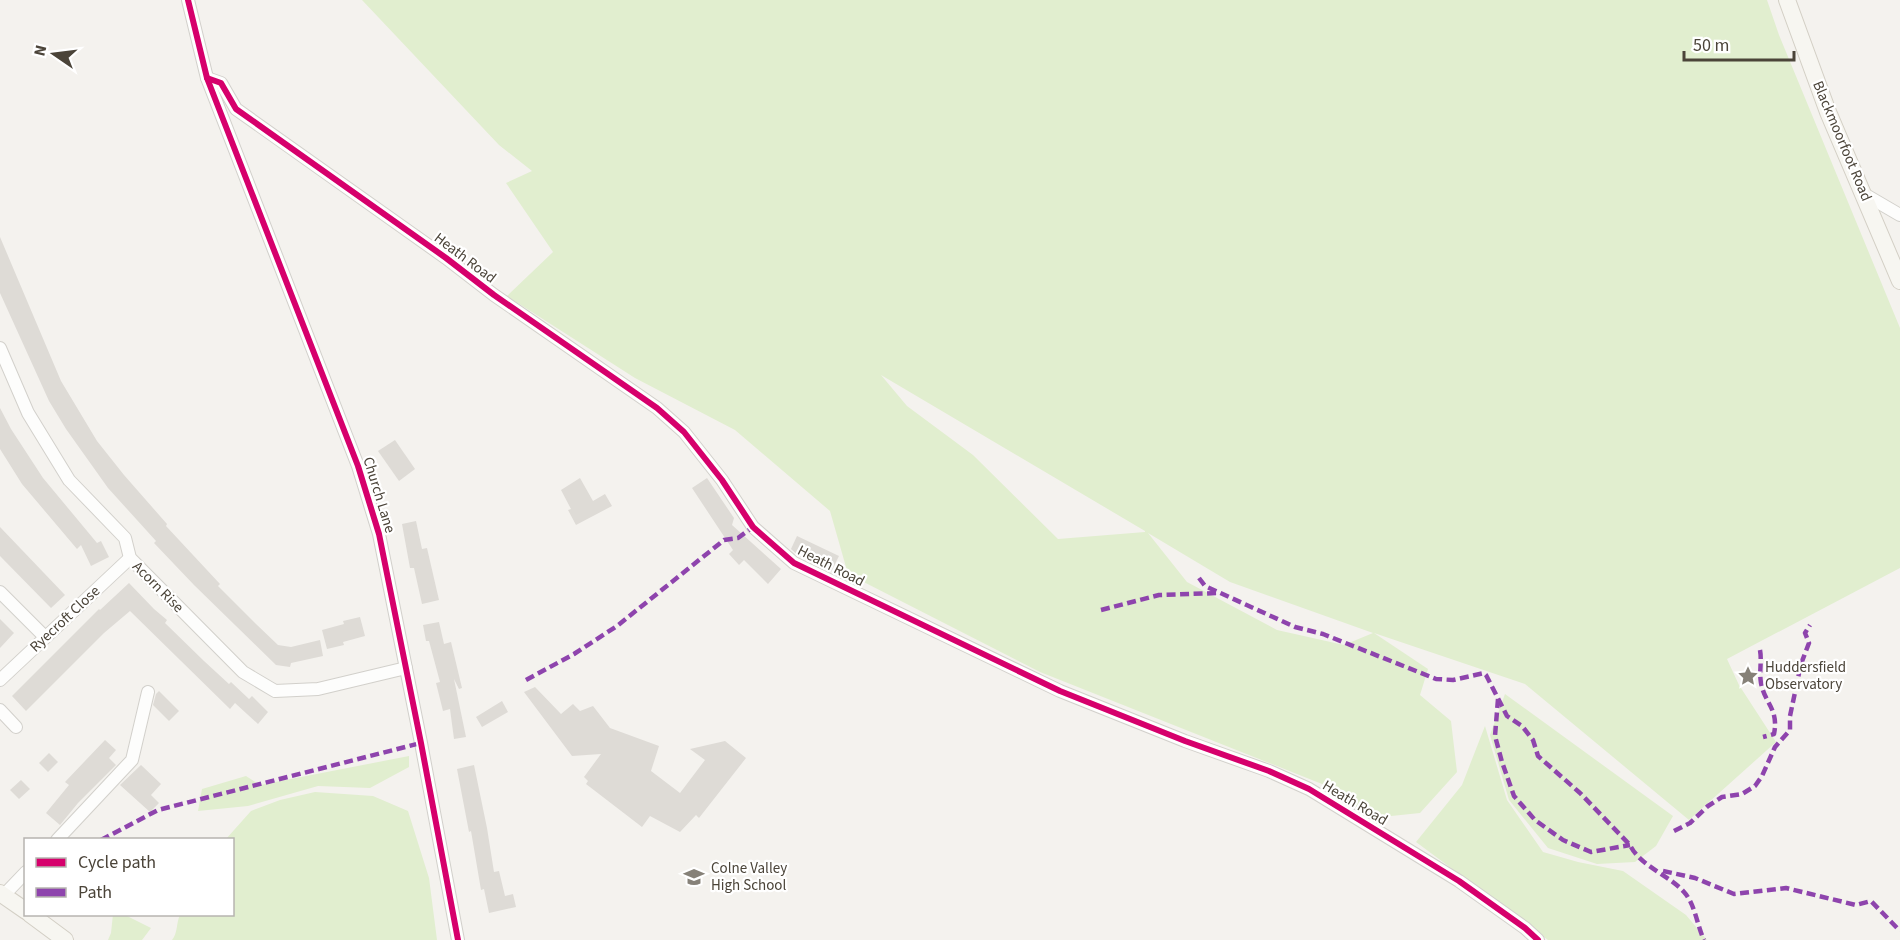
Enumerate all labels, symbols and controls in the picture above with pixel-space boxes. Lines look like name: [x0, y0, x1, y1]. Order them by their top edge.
north arrow: [24, 24, 84, 84]
scale bar: [1684, 24, 1794, 62]
text: 50 m: [1693, 33, 1729, 58]
text: N: [28, 43, 52, 58]
street label: Blackmoorfoot Road: [1807, 78, 1877, 204]
street label: Heath Road: [430, 228, 500, 288]
street label: Church Lane: [357, 454, 401, 536]
street label: Heath Road: [794, 540, 868, 592]
street label: Acorn Rise: [128, 557, 188, 617]
street label: Ryecroft Close: [25, 581, 105, 657]
place label: Huddersfield Observatory: [1765, 657, 1846, 695]
place icon: Huddersfield Observatory: [1736, 664, 1760, 688]
street label: Heath Road: [1318, 775, 1392, 831]
legend: [24, 838, 234, 916]
text: Cycle path: [78, 850, 156, 875]
place label: Colne Valley High School: [711, 858, 787, 896]
school or university icon: Colne Valley High School: [682, 865, 706, 889]
text: Path: [78, 880, 112, 905]

